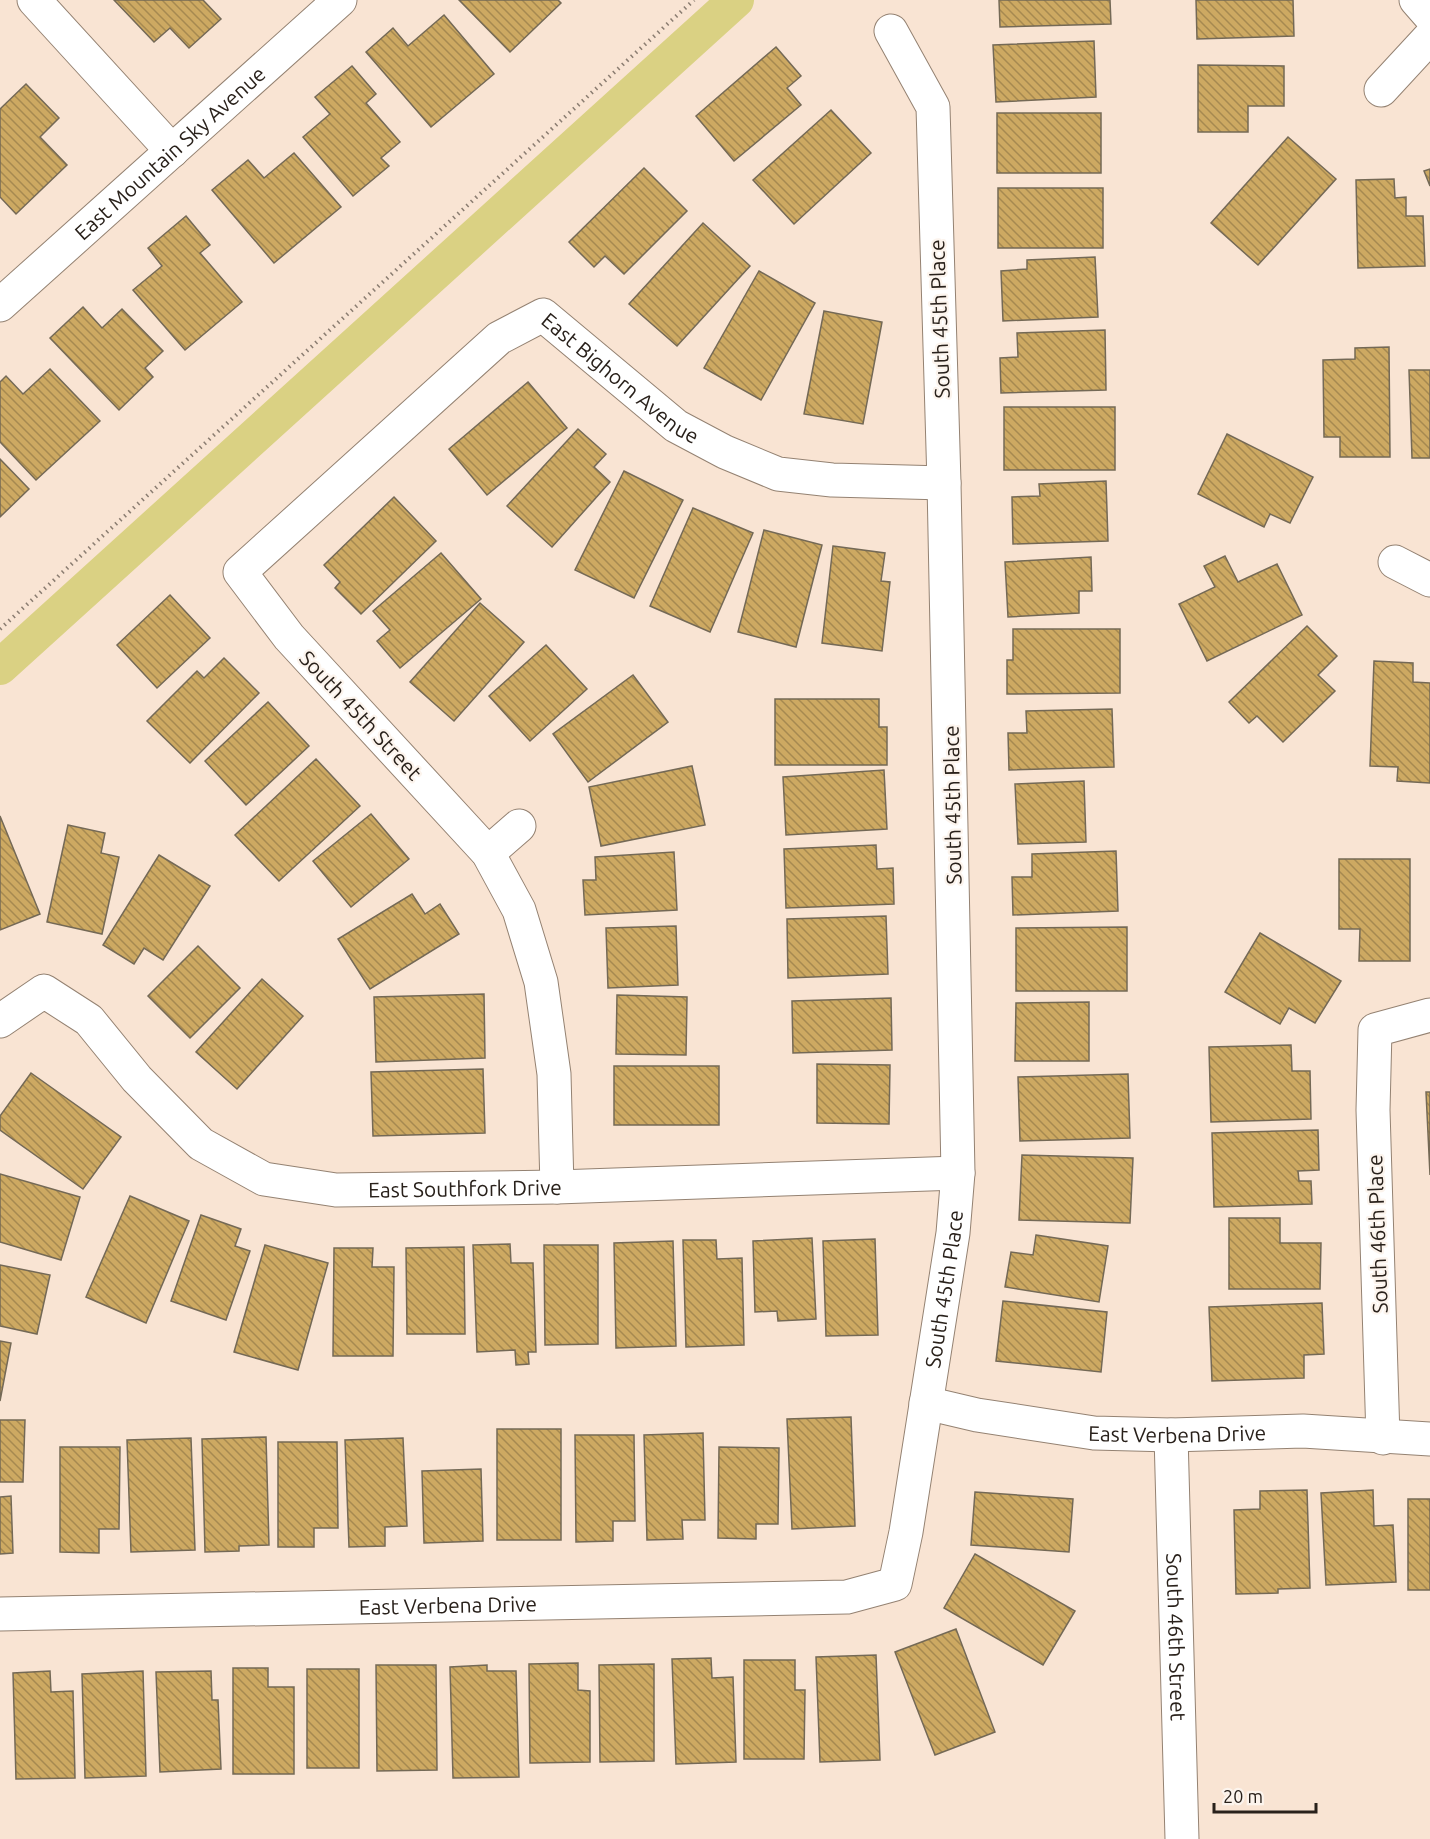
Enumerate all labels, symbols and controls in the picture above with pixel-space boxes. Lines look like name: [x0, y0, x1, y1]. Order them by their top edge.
street label: East Mountain Sky Avenue: [70, 61, 270, 244]
street label: South 45th Place: [924, 239, 954, 399]
street label: East Bighorn Avenue: [537, 307, 703, 448]
street label: South 45th Street: [295, 645, 427, 785]
street label: South 45th Place: [939, 725, 965, 885]
street label: South 46th Place: [1362, 1154, 1392, 1314]
street label: East Southfork Drive: [368, 1175, 562, 1202]
street label: South 45th Place: [920, 1209, 967, 1370]
street label: East Verbena Drive: [1088, 1420, 1267, 1447]
street label: South 46th Street: [1162, 1553, 1191, 1721]
street label: East Verbena Drive: [359, 1591, 537, 1619]
scale bar: [1214, 1776, 1316, 1814]
text: 20 m: [1223, 1786, 1263, 1806]

